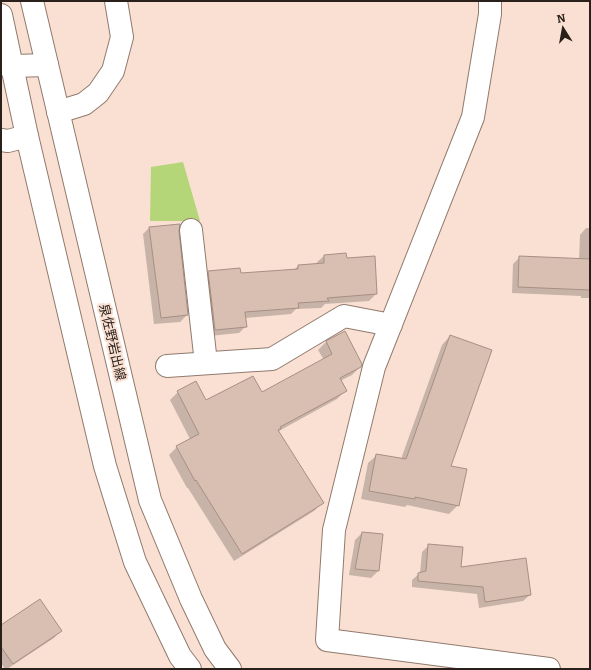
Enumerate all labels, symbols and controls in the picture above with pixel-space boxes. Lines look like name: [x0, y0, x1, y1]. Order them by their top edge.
north arrow: [543, 8, 583, 48]
text: N: [556, 11, 567, 26]
street label: 泉佐野岩出線: [96, 302, 129, 382]

